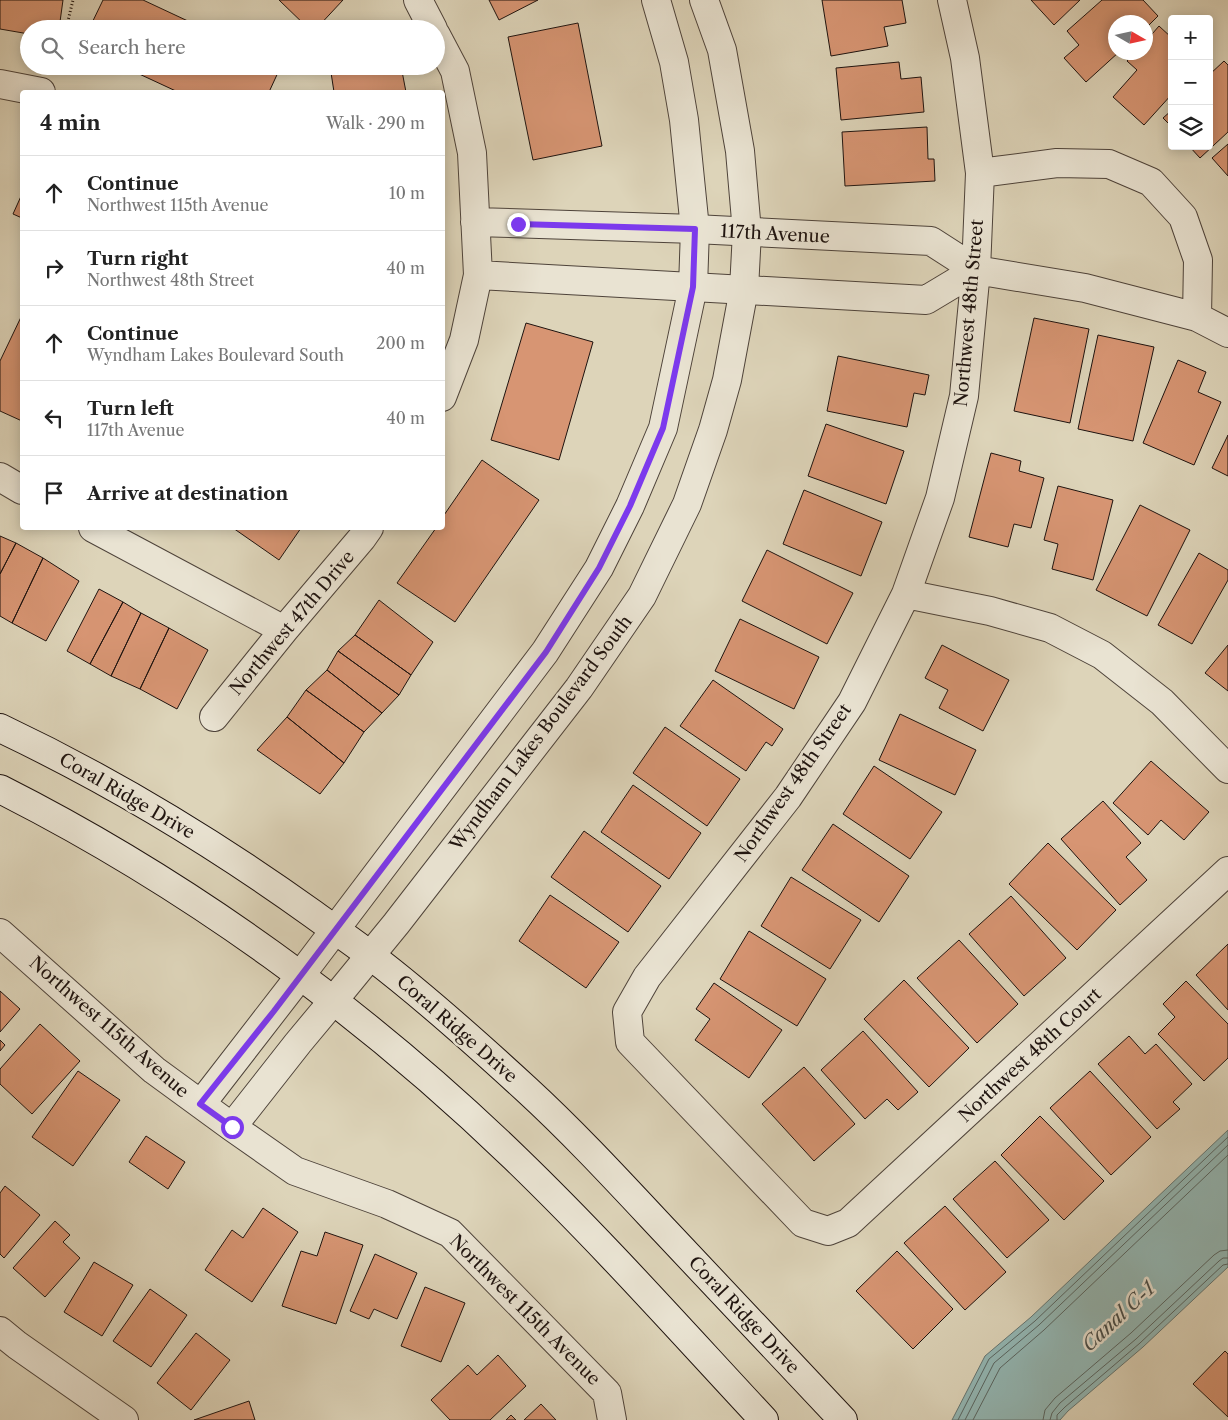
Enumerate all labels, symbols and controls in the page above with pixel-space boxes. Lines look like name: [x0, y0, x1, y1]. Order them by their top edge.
north arrow: [1108, 15, 1153, 60]
map controls: [1168, 15, 1213, 150]
button: +: [1168, 15, 1213, 60]
search box: [20, 20, 445, 75]
icon: search: [38, 34, 66, 62]
text: Search here: [78, 36, 186, 59]
button: −: [1168, 60, 1213, 105]
button: layers: [1168, 105, 1213, 150]
text: 4 min: [40, 110, 101, 135]
text: Walk · 290 m: [326, 113, 425, 133]
text: Continue: [87, 172, 179, 195]
icon: ahead: [40, 179, 68, 207]
text: 10 m: [389, 183, 425, 203]
text: Northwest 115th Avenue: [87, 195, 268, 215]
route end: [507, 213, 530, 236]
street label: Northwest 48th Street: [950, 218, 988, 408]
street label: 117th Avenue: [720, 220, 830, 248]
text: Turn right: [87, 247, 188, 270]
icon: right: [40, 254, 68, 282]
text: 40 m: [386, 258, 425, 278]
text: Northwest 48th Street: [87, 270, 254, 290]
text: Continue: [87, 322, 179, 345]
icon: ahead: [40, 329, 68, 357]
text: 200 m: [376, 333, 425, 353]
text: Wyndham Lakes Boulevard South: [87, 345, 344, 365]
text: Turn left: [87, 397, 174, 420]
icon: left: [40, 404, 68, 432]
text: 40 m: [386, 408, 425, 428]
text: 117th Avenue: [87, 420, 185, 440]
icon: arrive: [40, 479, 68, 507]
text: Arrive at destination: [87, 482, 288, 505]
street label: Northwest 47th Drive: [225, 546, 359, 700]
street label: Wyndham Lakes Boulevard South: [445, 611, 637, 856]
street label: Northwest 48th Street: [730, 699, 856, 866]
street label: Coral Ridge Drive: [55, 748, 199, 844]
street label: Northwest 115th Avenue: [25, 952, 193, 1102]
street label: Coral Ridge Drive: [392, 971, 522, 1087]
street label: Northwest 48th Court: [954, 983, 1106, 1127]
route start: [221, 1116, 244, 1139]
street label: Northwest 115th Avenue: [445, 1230, 605, 1390]
street label: Coral Ridge Drive: [684, 1252, 804, 1378]
water label: Canal C-1: [1077, 1277, 1160, 1356]

